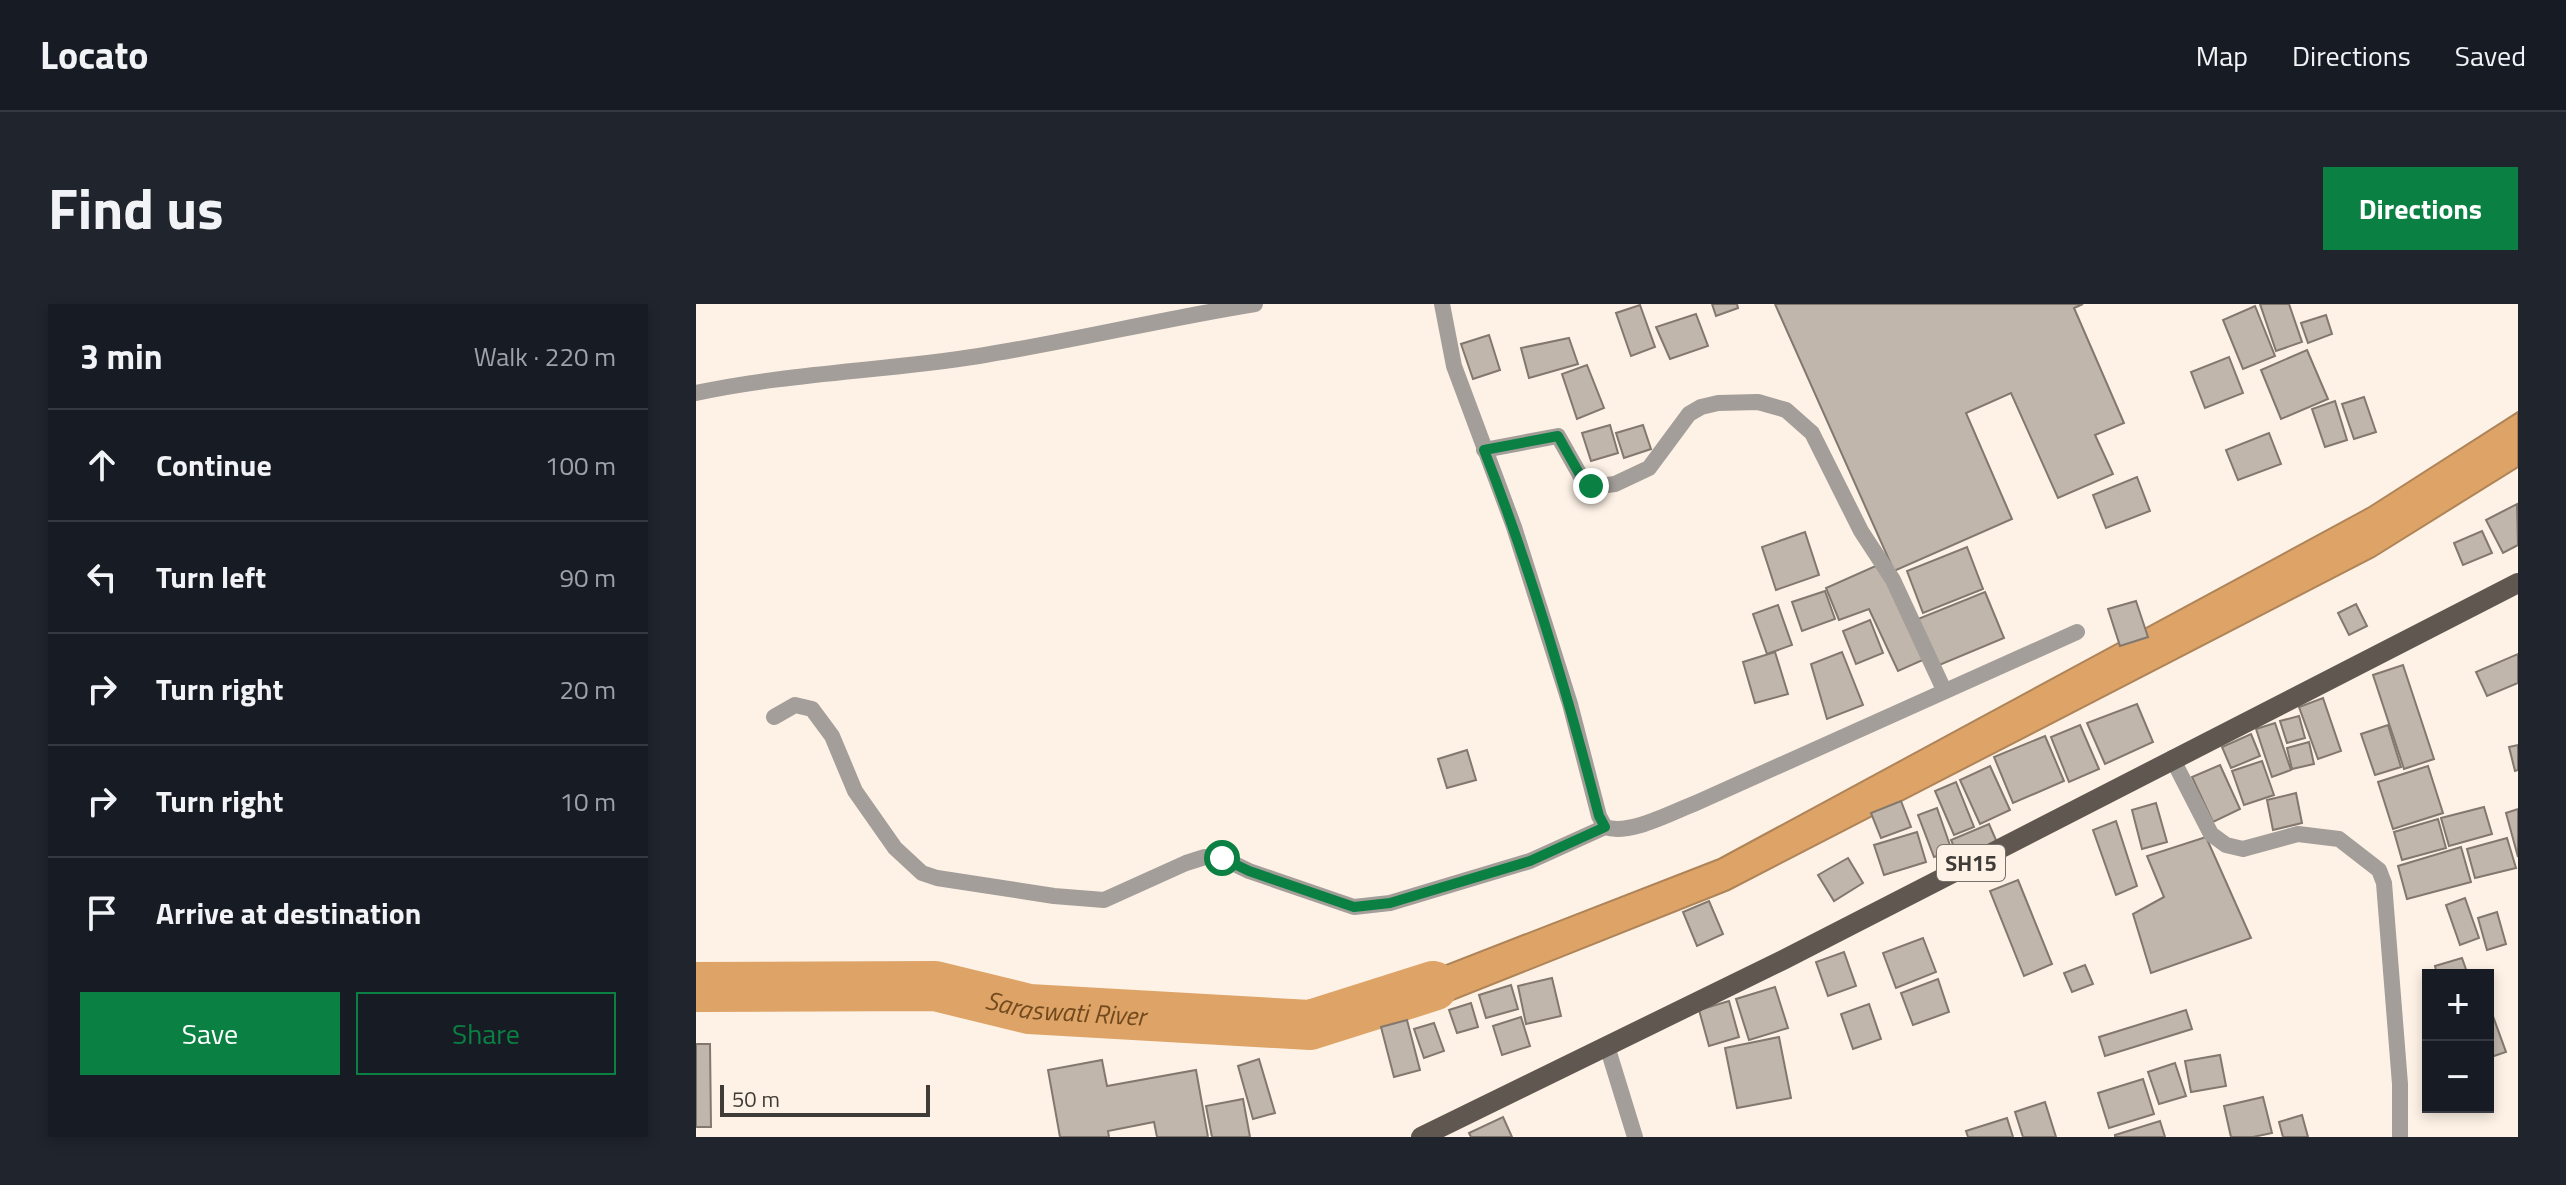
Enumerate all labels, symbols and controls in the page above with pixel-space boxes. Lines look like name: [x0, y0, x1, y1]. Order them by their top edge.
text: Locato: [40, 26, 149, 84]
text: Map: [2196, 34, 2248, 77]
text: Directions: [2292, 34, 2411, 77]
text: Saved: [2455, 34, 2526, 77]
text: Find us: [48, 166, 224, 251]
button: Directions: [2323, 167, 2518, 250]
text: 3 min: [80, 330, 163, 382]
text: Walk · 220 m: [474, 337, 616, 376]
text: Continue: [156, 442, 272, 488]
icon: ahead: [80, 443, 124, 487]
text: 100 m: [545, 446, 616, 485]
route end: [1573, 468, 1609, 504]
text: Turn left: [156, 554, 266, 600]
icon: left: [80, 555, 124, 599]
text: 90 m: [559, 558, 616, 597]
text: Turn right: [156, 666, 284, 712]
icon: right: [80, 667, 124, 711]
text: 20 m: [559, 670, 616, 709]
text: Turn right: [156, 778, 284, 824]
icon: right: [80, 779, 124, 823]
text: 10 m: [559, 782, 616, 821]
route start: [1204, 840, 1240, 876]
road number: SH15: [1937, 845, 2005, 881]
text: Arrive at destination: [156, 890, 421, 936]
icon: arrive: [80, 891, 124, 935]
map controls: [2422, 969, 2494, 1113]
button: +: [2422, 969, 2494, 1041]
water label: Saraswati River: [981, 980, 1149, 1035]
button: Save: [80, 992, 340, 1075]
button: Share: [356, 992, 616, 1075]
button: −: [2422, 1041, 2494, 1113]
scale bar: [720, 1081, 930, 1117]
text: 50 m: [732, 1082, 780, 1116]

